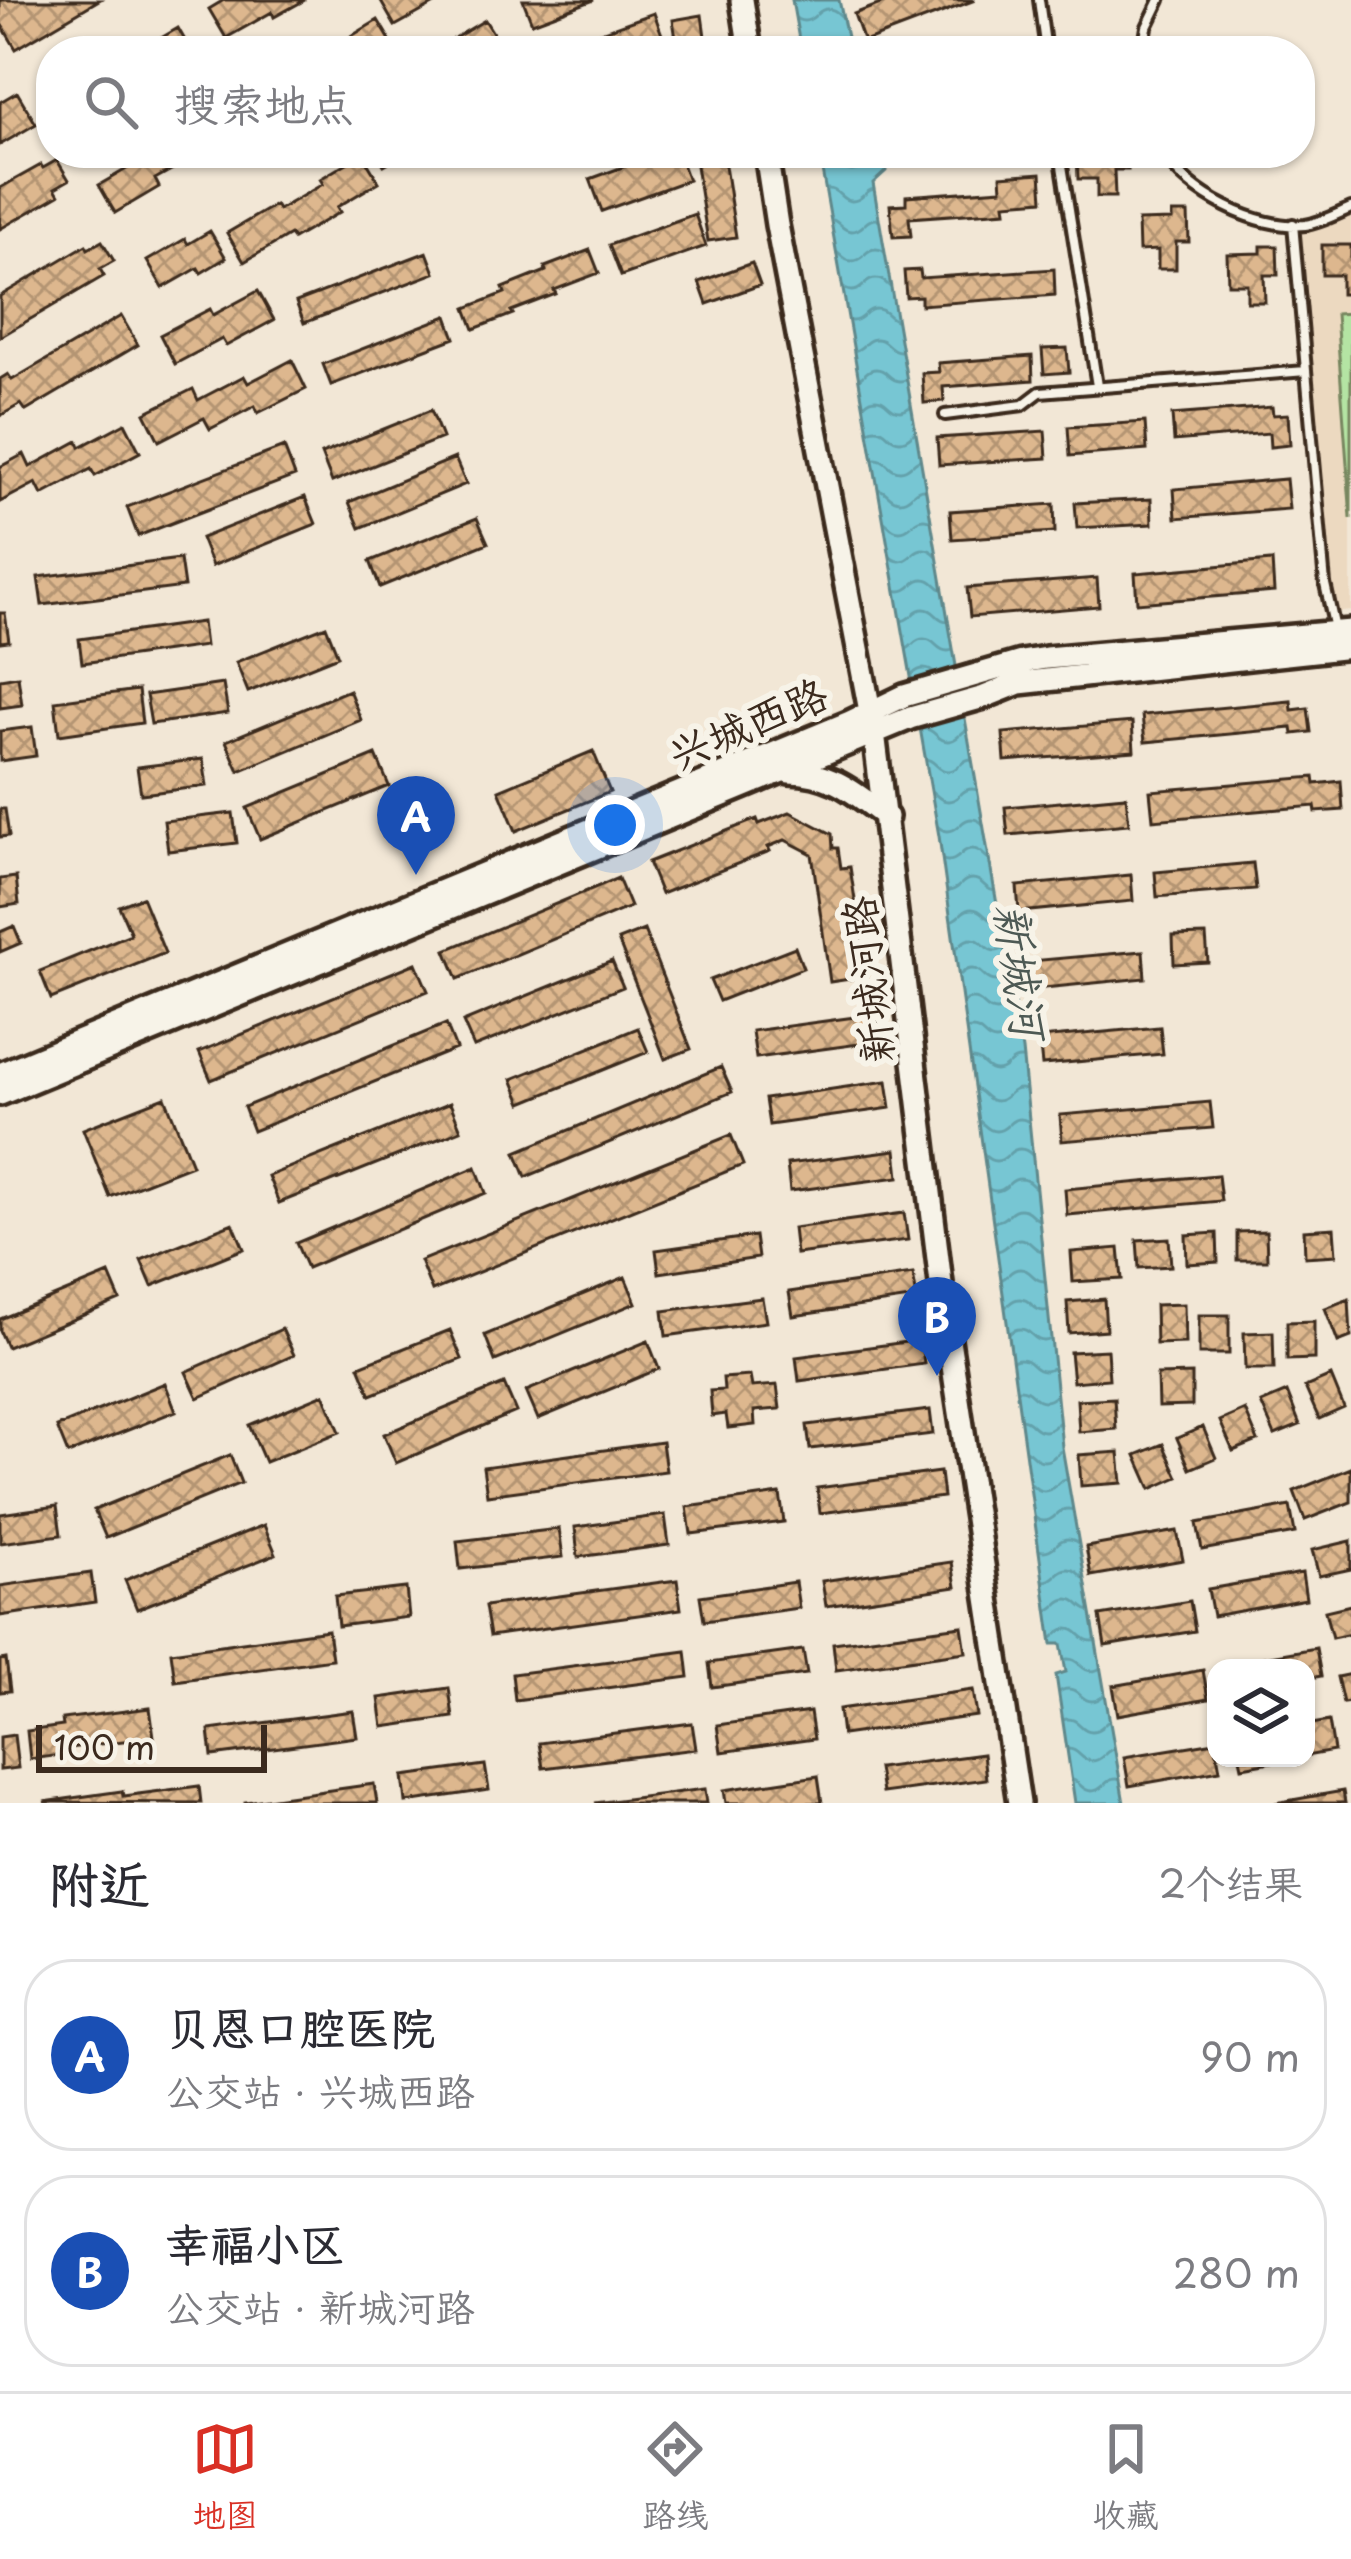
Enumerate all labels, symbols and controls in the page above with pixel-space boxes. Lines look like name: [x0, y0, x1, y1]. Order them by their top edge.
search box: [36, 36, 1315, 168]
text: 搜索地点: [174, 68, 354, 136]
icon: search: [78, 69, 144, 135]
street label: 兴城西路: [657, 660, 837, 784]
pin: A: [377, 776, 455, 875]
your location: [585, 795, 645, 855]
street label: 新城河路: [824, 893, 908, 1067]
water label: 新城河: [980, 898, 1067, 1048]
pin: B: [898, 1277, 976, 1376]
map controls: [1207, 1659, 1315, 1767]
button: layers: [1207, 1659, 1315, 1767]
scale bar: [36, 1719, 267, 1772]
text: 100 m: [54, 1721, 155, 1771]
text: 附近: [48, 1843, 150, 1920]
text: 2个结果: [1158, 1852, 1303, 1911]
text: 贝恩口腔医院: [165, 1992, 435, 2060]
text: A: [75, 2026, 105, 2085]
text: 90 m: [1200, 2026, 1300, 2085]
text: 公交站 · 兴城西路: [165, 2060, 475, 2119]
text: 幸福小区: [165, 2208, 345, 2276]
text: B: [77, 2242, 103, 2301]
text: 280 m: [1173, 2242, 1300, 2301]
text: 公交站 · 新城河路: [165, 2276, 475, 2335]
tab: 地图: [192, 2416, 258, 2538]
tab: 路线: [642, 2416, 708, 2538]
tab: 收藏: [1093, 2416, 1159, 2538]

